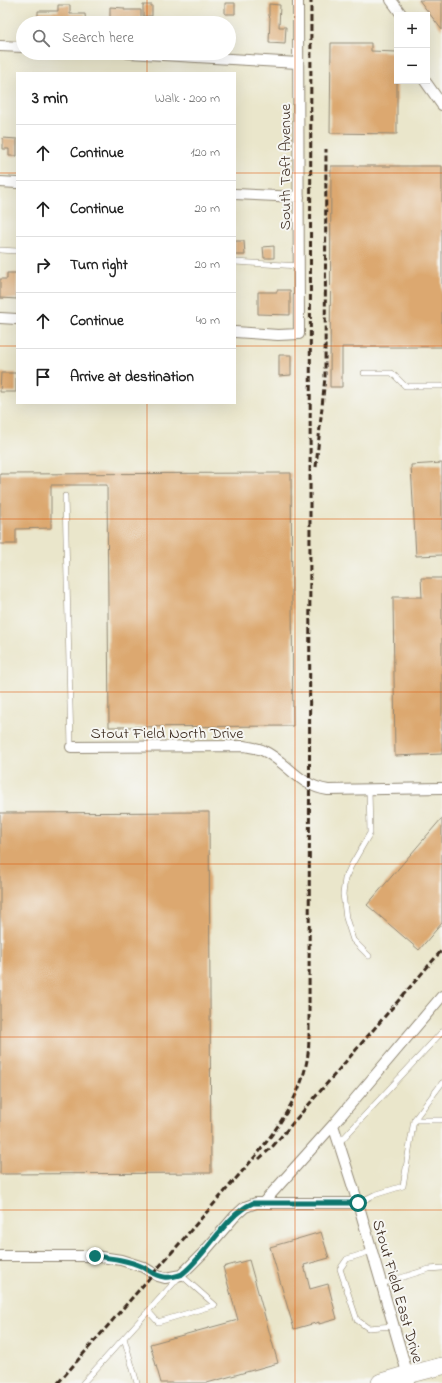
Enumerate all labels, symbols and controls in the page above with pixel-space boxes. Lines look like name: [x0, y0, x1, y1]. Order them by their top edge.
map controls: [394, 12, 430, 84]
button: +: [394, 12, 430, 48]
search box: [16, 16, 236, 60]
icon: search: [30, 27, 52, 49]
text: Search here: [62, 27, 134, 49]
button: −: [394, 48, 430, 84]
text: 3 min: [32, 86, 68, 111]
text: Walk · 200 m: [155, 89, 220, 108]
street label: South Taft Avenue: [274, 103, 298, 230]
icon: ahead: [32, 142, 54, 164]
text: Continue: [70, 142, 124, 164]
text: 120 m: [190, 143, 220, 162]
icon: ahead: [32, 198, 54, 220]
text: Continue: [70, 198, 124, 220]
text: 20 m: [195, 199, 220, 218]
icon: right: [32, 254, 54, 276]
text: Turn right: [70, 254, 128, 276]
text: 20 m: [195, 255, 220, 274]
icon: ahead: [32, 310, 54, 332]
text: Continue: [70, 310, 124, 332]
text: 40 m: [196, 311, 220, 330]
icon: arrive: [32, 366, 54, 388]
text: Arrive at destination: [70, 366, 194, 388]
street label: Stout Field North Drive: [90, 722, 244, 746]
route start: [349, 1194, 367, 1212]
street label: Stout Field East Drive: [365, 1217, 429, 1367]
route end: [86, 1247, 104, 1265]

